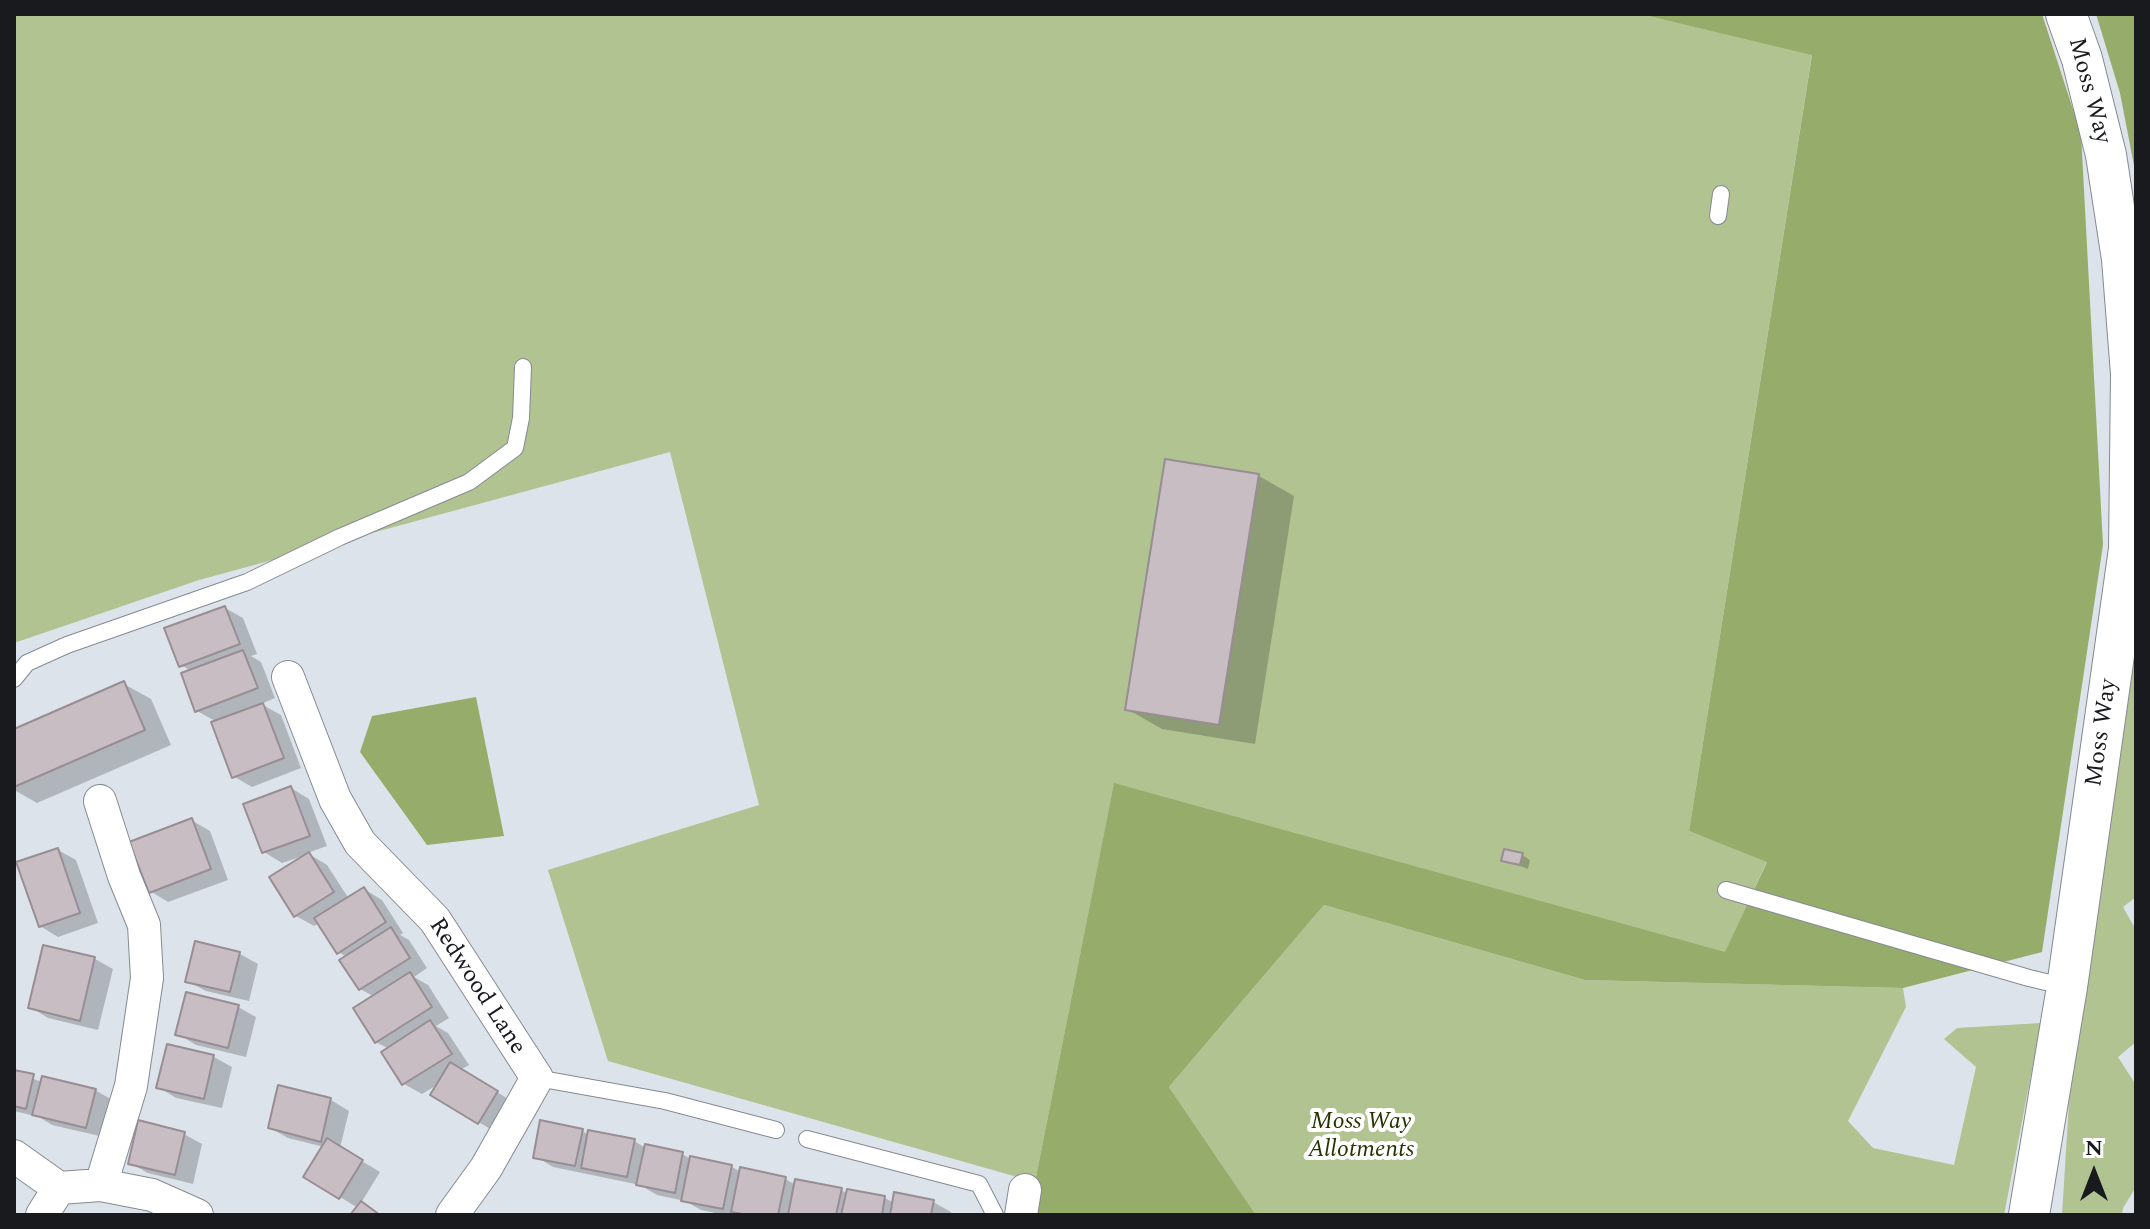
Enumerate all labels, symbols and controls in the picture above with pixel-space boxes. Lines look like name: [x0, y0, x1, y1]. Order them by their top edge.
street label: Moss Way: [2060, 35, 2116, 147]
street label: Moss Way: [2081, 677, 2125, 789]
street label: Redwood Lane: [421, 913, 531, 1061]
park label: Moss Way Allotments: [1308, 1109, 1414, 1165]
text: N: [2085, 1132, 2103, 1165]
north arrow: [2054, 1133, 2134, 1213]

